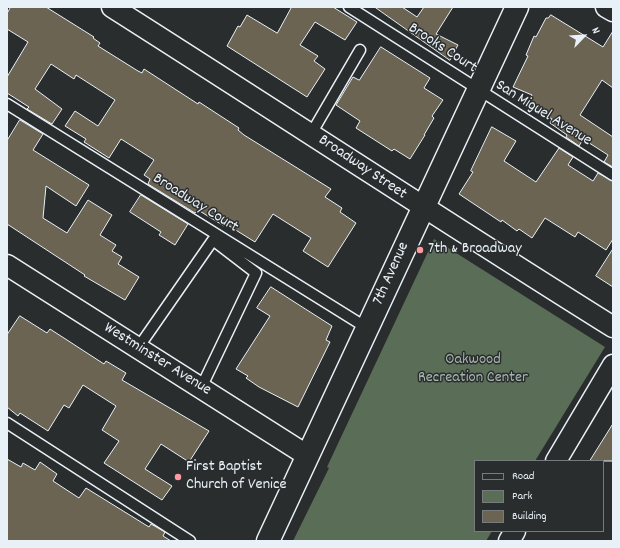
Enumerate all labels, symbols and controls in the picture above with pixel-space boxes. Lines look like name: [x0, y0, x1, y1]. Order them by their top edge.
north arrow: [564, 16, 604, 56]
street label: Brooks Court: [404, 20, 480, 78]
text: N: [586, 25, 603, 37]
street label: San Miguel Avenue: [491, 77, 595, 151]
street label: Broadway Street: [314, 131, 410, 205]
street label: Broadway Court: [149, 170, 241, 238]
street label: 7th Avenue: [370, 240, 414, 308]
place label: 7th & Broadway: [428, 240, 522, 260]
marker: 7th & Broadway: [415, 245, 425, 255]
street label: Westminster Avenue: [100, 319, 214, 401]
park label: Oakwood Recreation Center: [418, 351, 528, 389]
place label: First Baptist Church of Venice: [186, 458, 286, 496]
legend: [474, 460, 604, 532]
text: Road: [512, 468, 534, 485]
marker: First Baptist Church of Venice: [173, 472, 183, 482]
text: Park: [512, 488, 532, 505]
text: Building: [512, 508, 547, 525]

